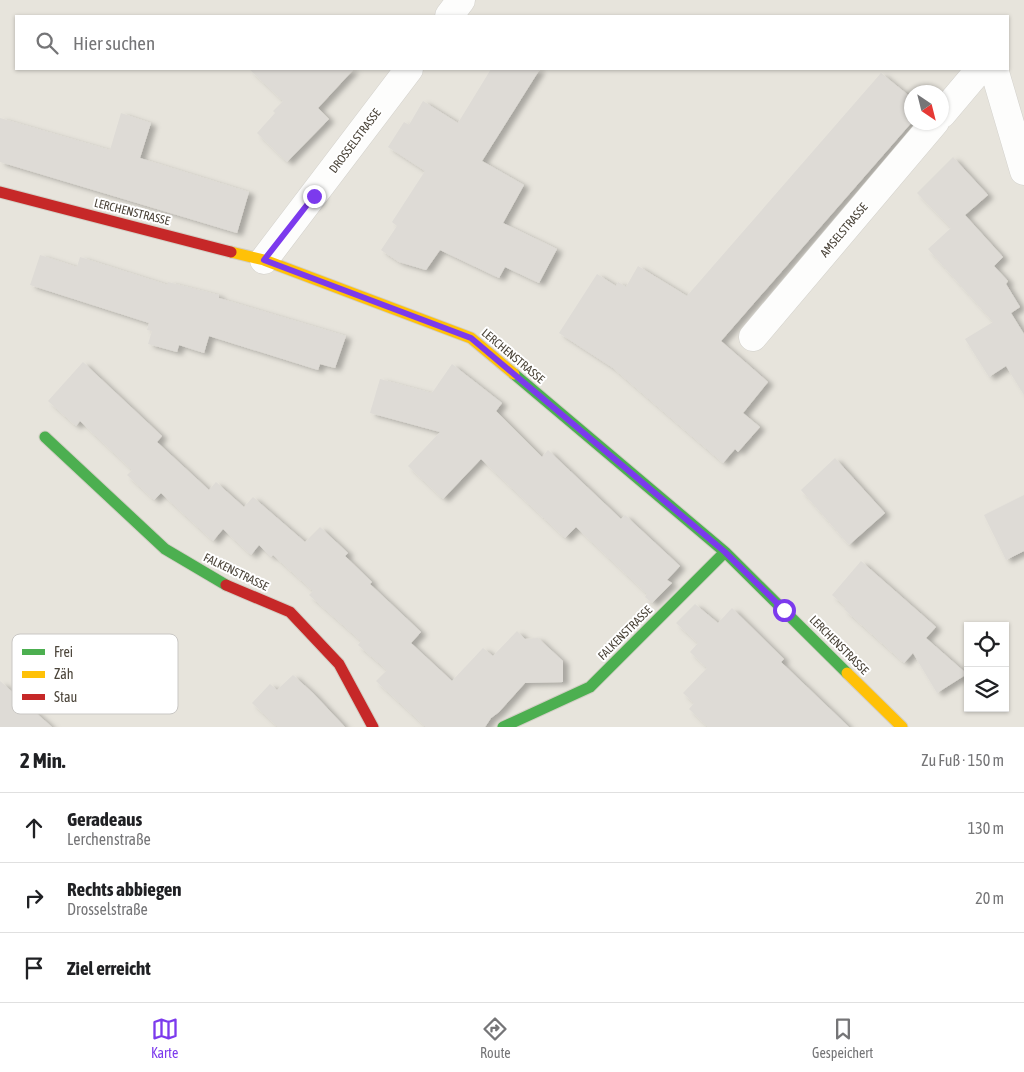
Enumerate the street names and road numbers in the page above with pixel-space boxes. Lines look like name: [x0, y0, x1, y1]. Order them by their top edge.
street label: DROSSELSTRASSE: [326, 106, 384, 176]
street label: LERCHENSTRASSE: [93, 196, 171, 228]
street label: AMSELSTRASSE: [817, 200, 871, 260]
street label: LERCHENSTRASSE: [479, 326, 547, 386]
street label: FALKENSTRASSE: [201, 550, 271, 594]
street label: FALKENSTRASSE: [595, 603, 655, 663]
street label: LERCHENSTRASSE: [807, 613, 871, 677]

